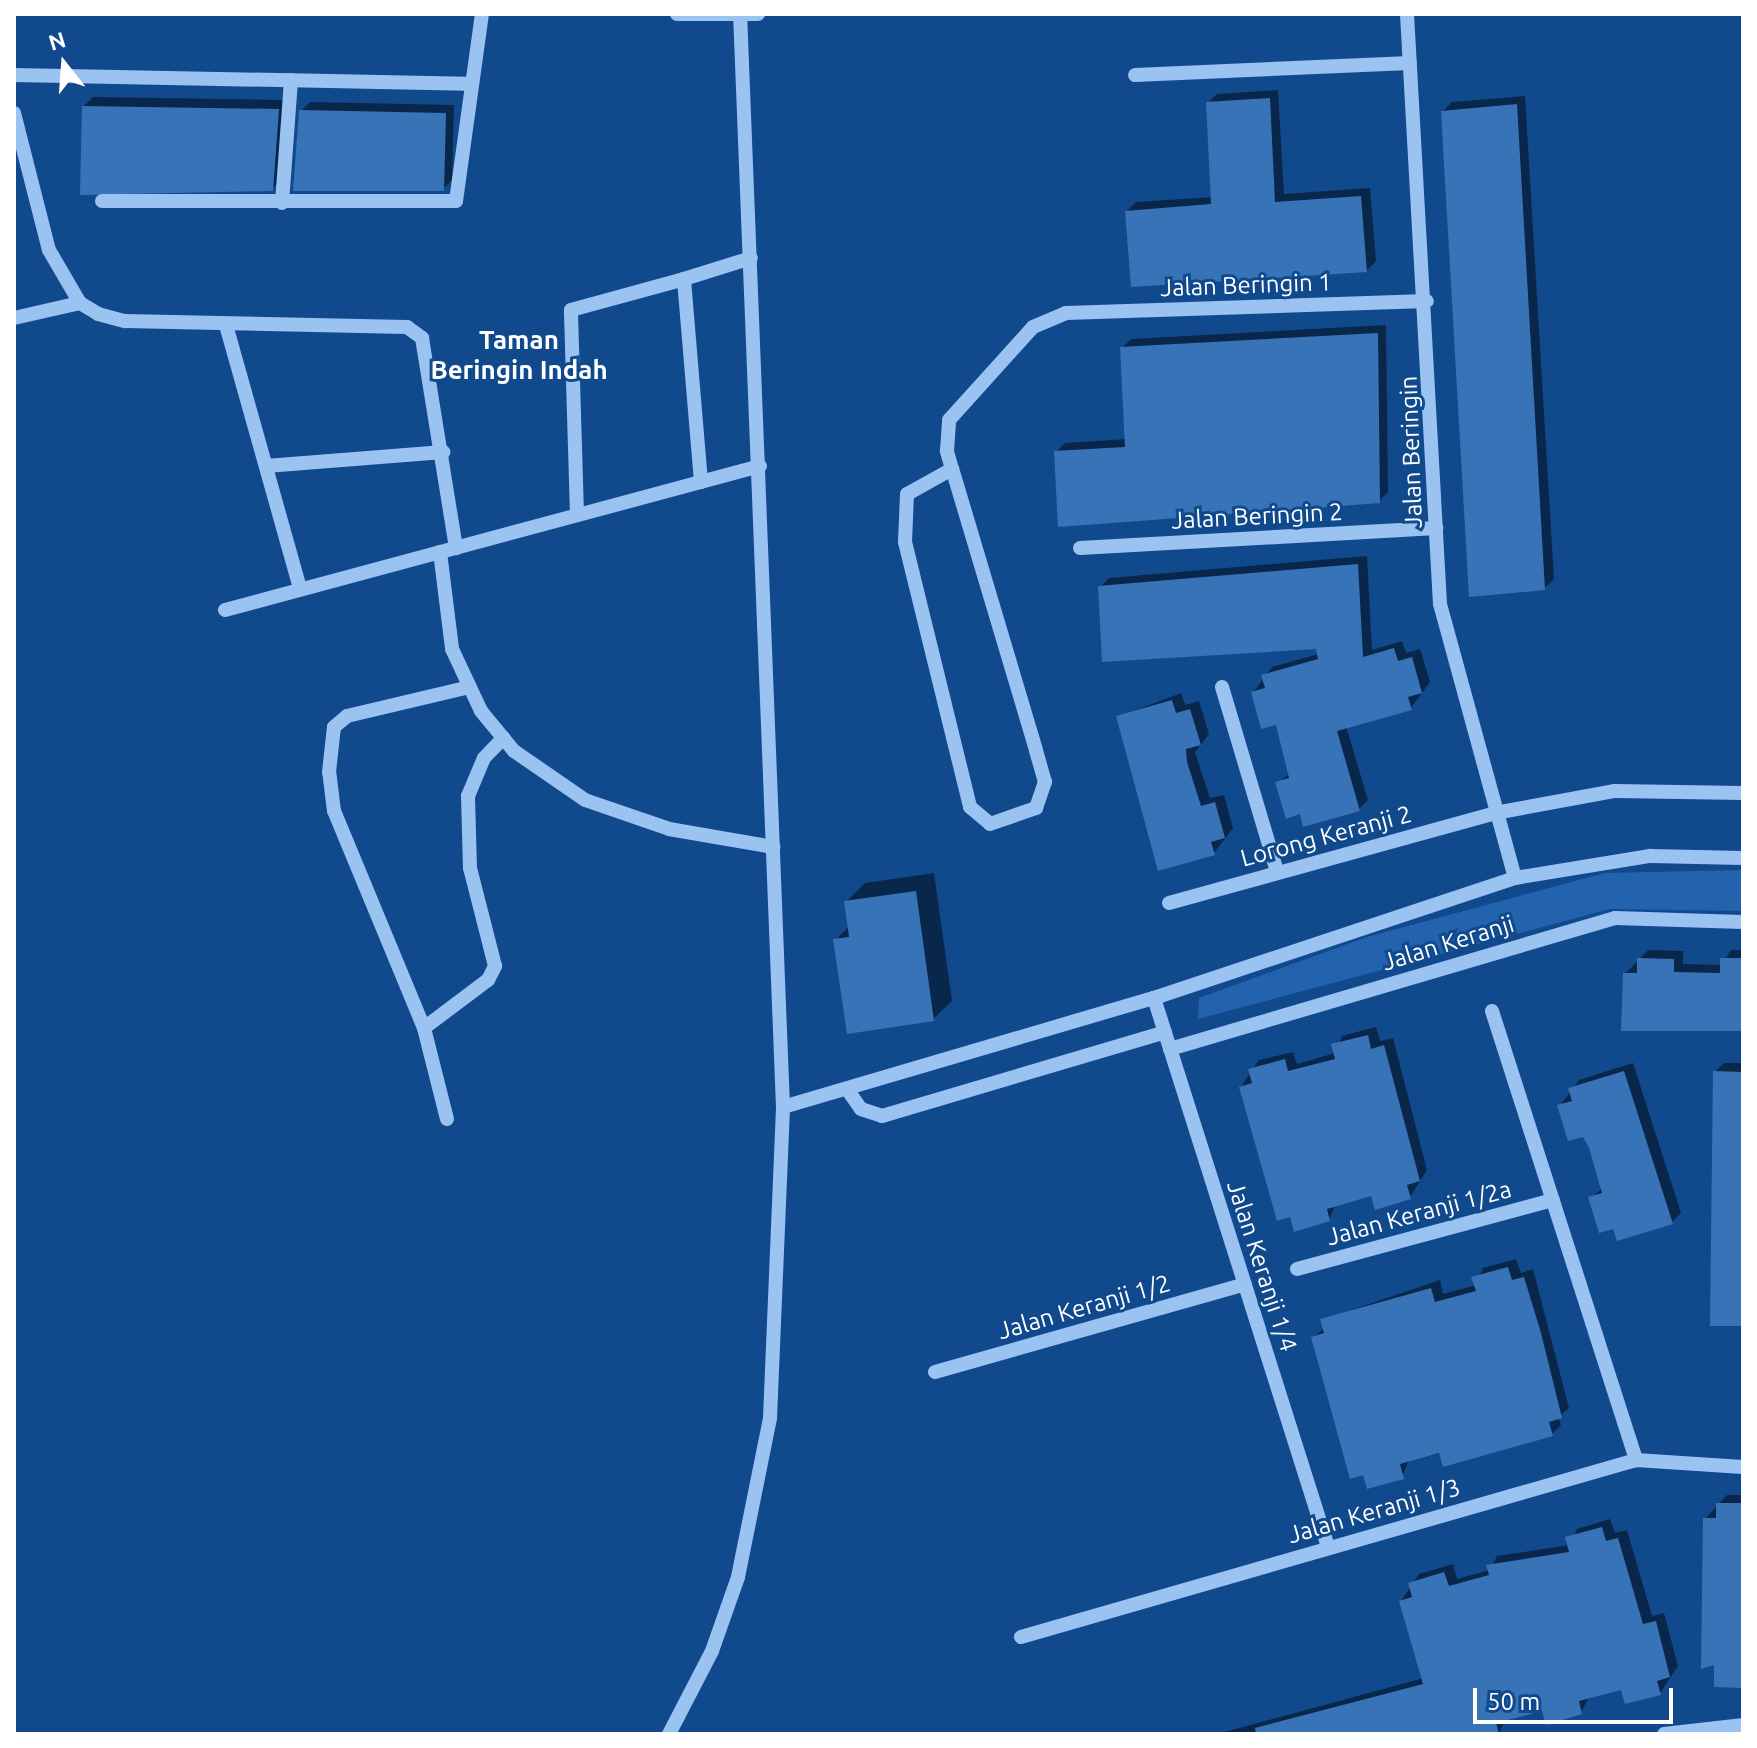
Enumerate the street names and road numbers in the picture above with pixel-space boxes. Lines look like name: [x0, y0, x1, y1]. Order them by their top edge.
street label: Jalan Beringin 1: [1160, 268, 1332, 302]
street label: Jalan Beringin: [1394, 375, 1428, 529]
street label: Jalan Beringin 2: [1171, 497, 1343, 535]
street label: Lorong Keranji 2: [1237, 799, 1415, 873]
street label: Jalan Keranji: [1379, 909, 1517, 977]
street label: Jalan Keranji 1/2a: [1323, 1174, 1515, 1252]
street label: Jalan Keranji 1/4: [1221, 1177, 1303, 1355]
street label: Jalan Keranji 1/2: [995, 1269, 1173, 1345]
street label: Jalan Keranji 1/3: [1285, 1473, 1463, 1549]

